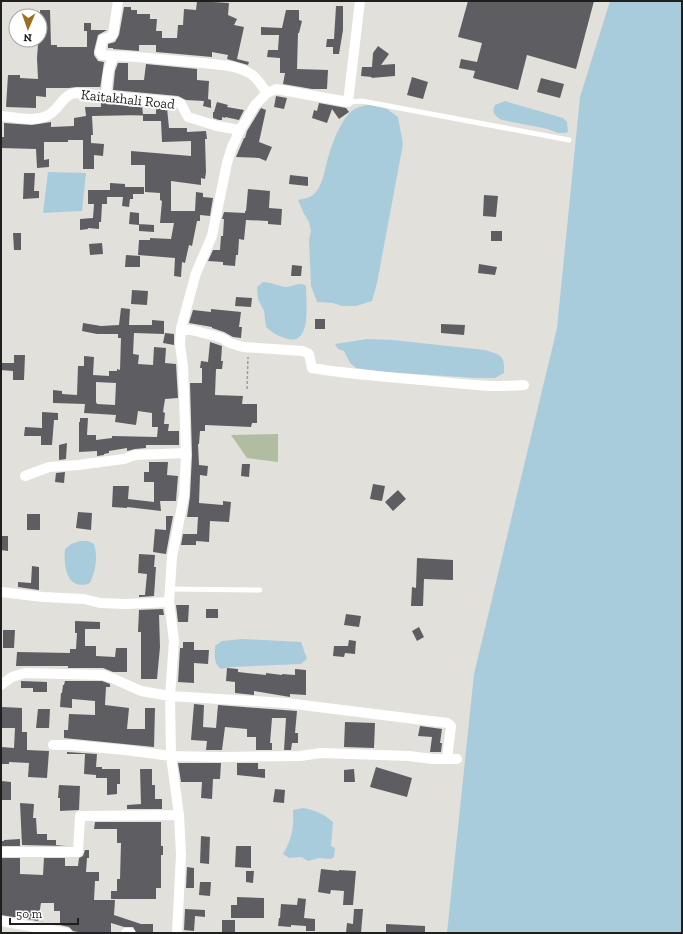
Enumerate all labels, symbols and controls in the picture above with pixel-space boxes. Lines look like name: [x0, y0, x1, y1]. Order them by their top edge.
north arrow: [8, 8, 48, 48]
text: N: [23, 31, 32, 44]
street label: Kaitakhali Road: [80, 86, 176, 113]
scale bar: [10, 900, 78, 926]
text: 50 m: [16, 907, 43, 921]

